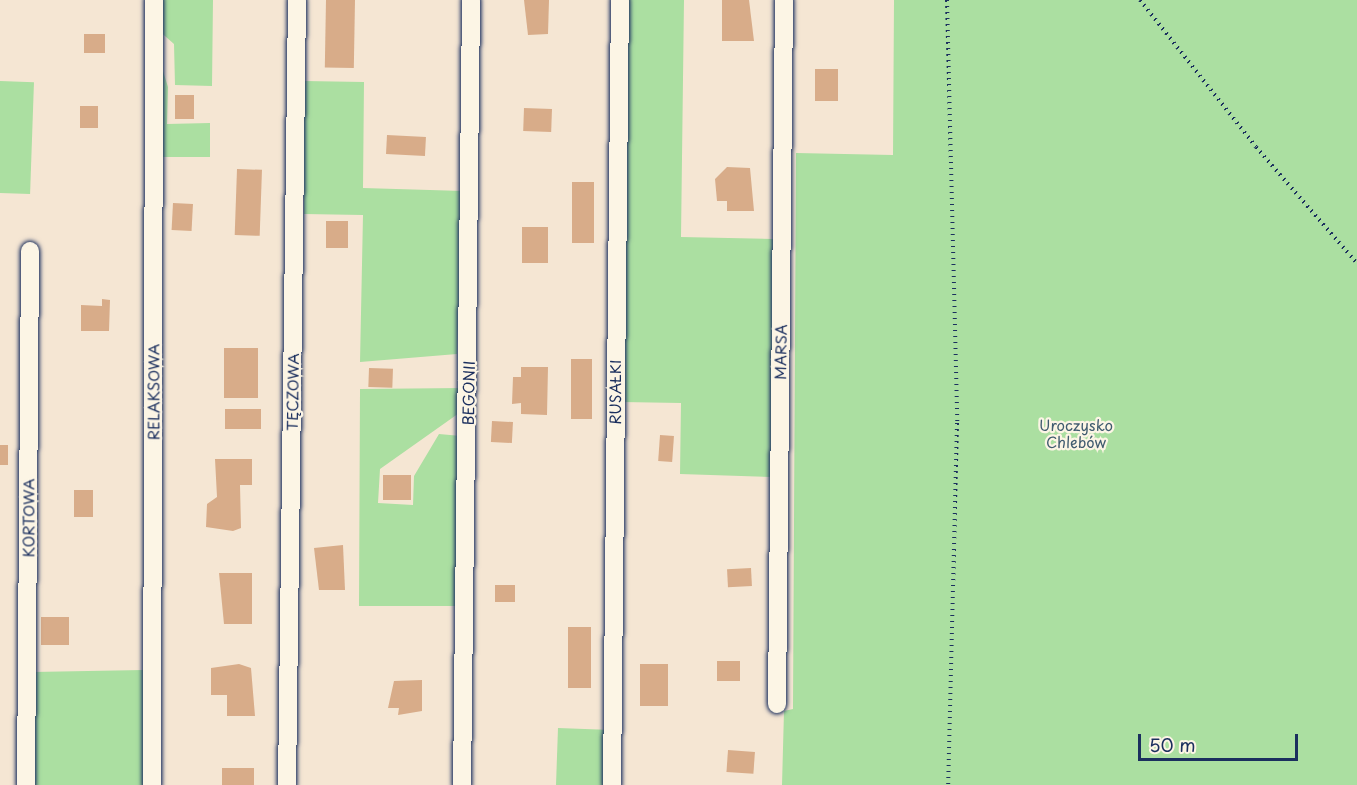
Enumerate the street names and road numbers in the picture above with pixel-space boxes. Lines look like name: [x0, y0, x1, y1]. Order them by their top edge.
street label: MARSA: [771, 324, 789, 380]
street label: RELAKSOWA: [144, 344, 162, 440]
street label: TĘCZOWA: [282, 353, 302, 431]
street label: RUSAŁKI: [606, 359, 624, 425]
street label: BEGONII: [458, 360, 478, 426]
street label: KORTOWA: [19, 479, 37, 557]

